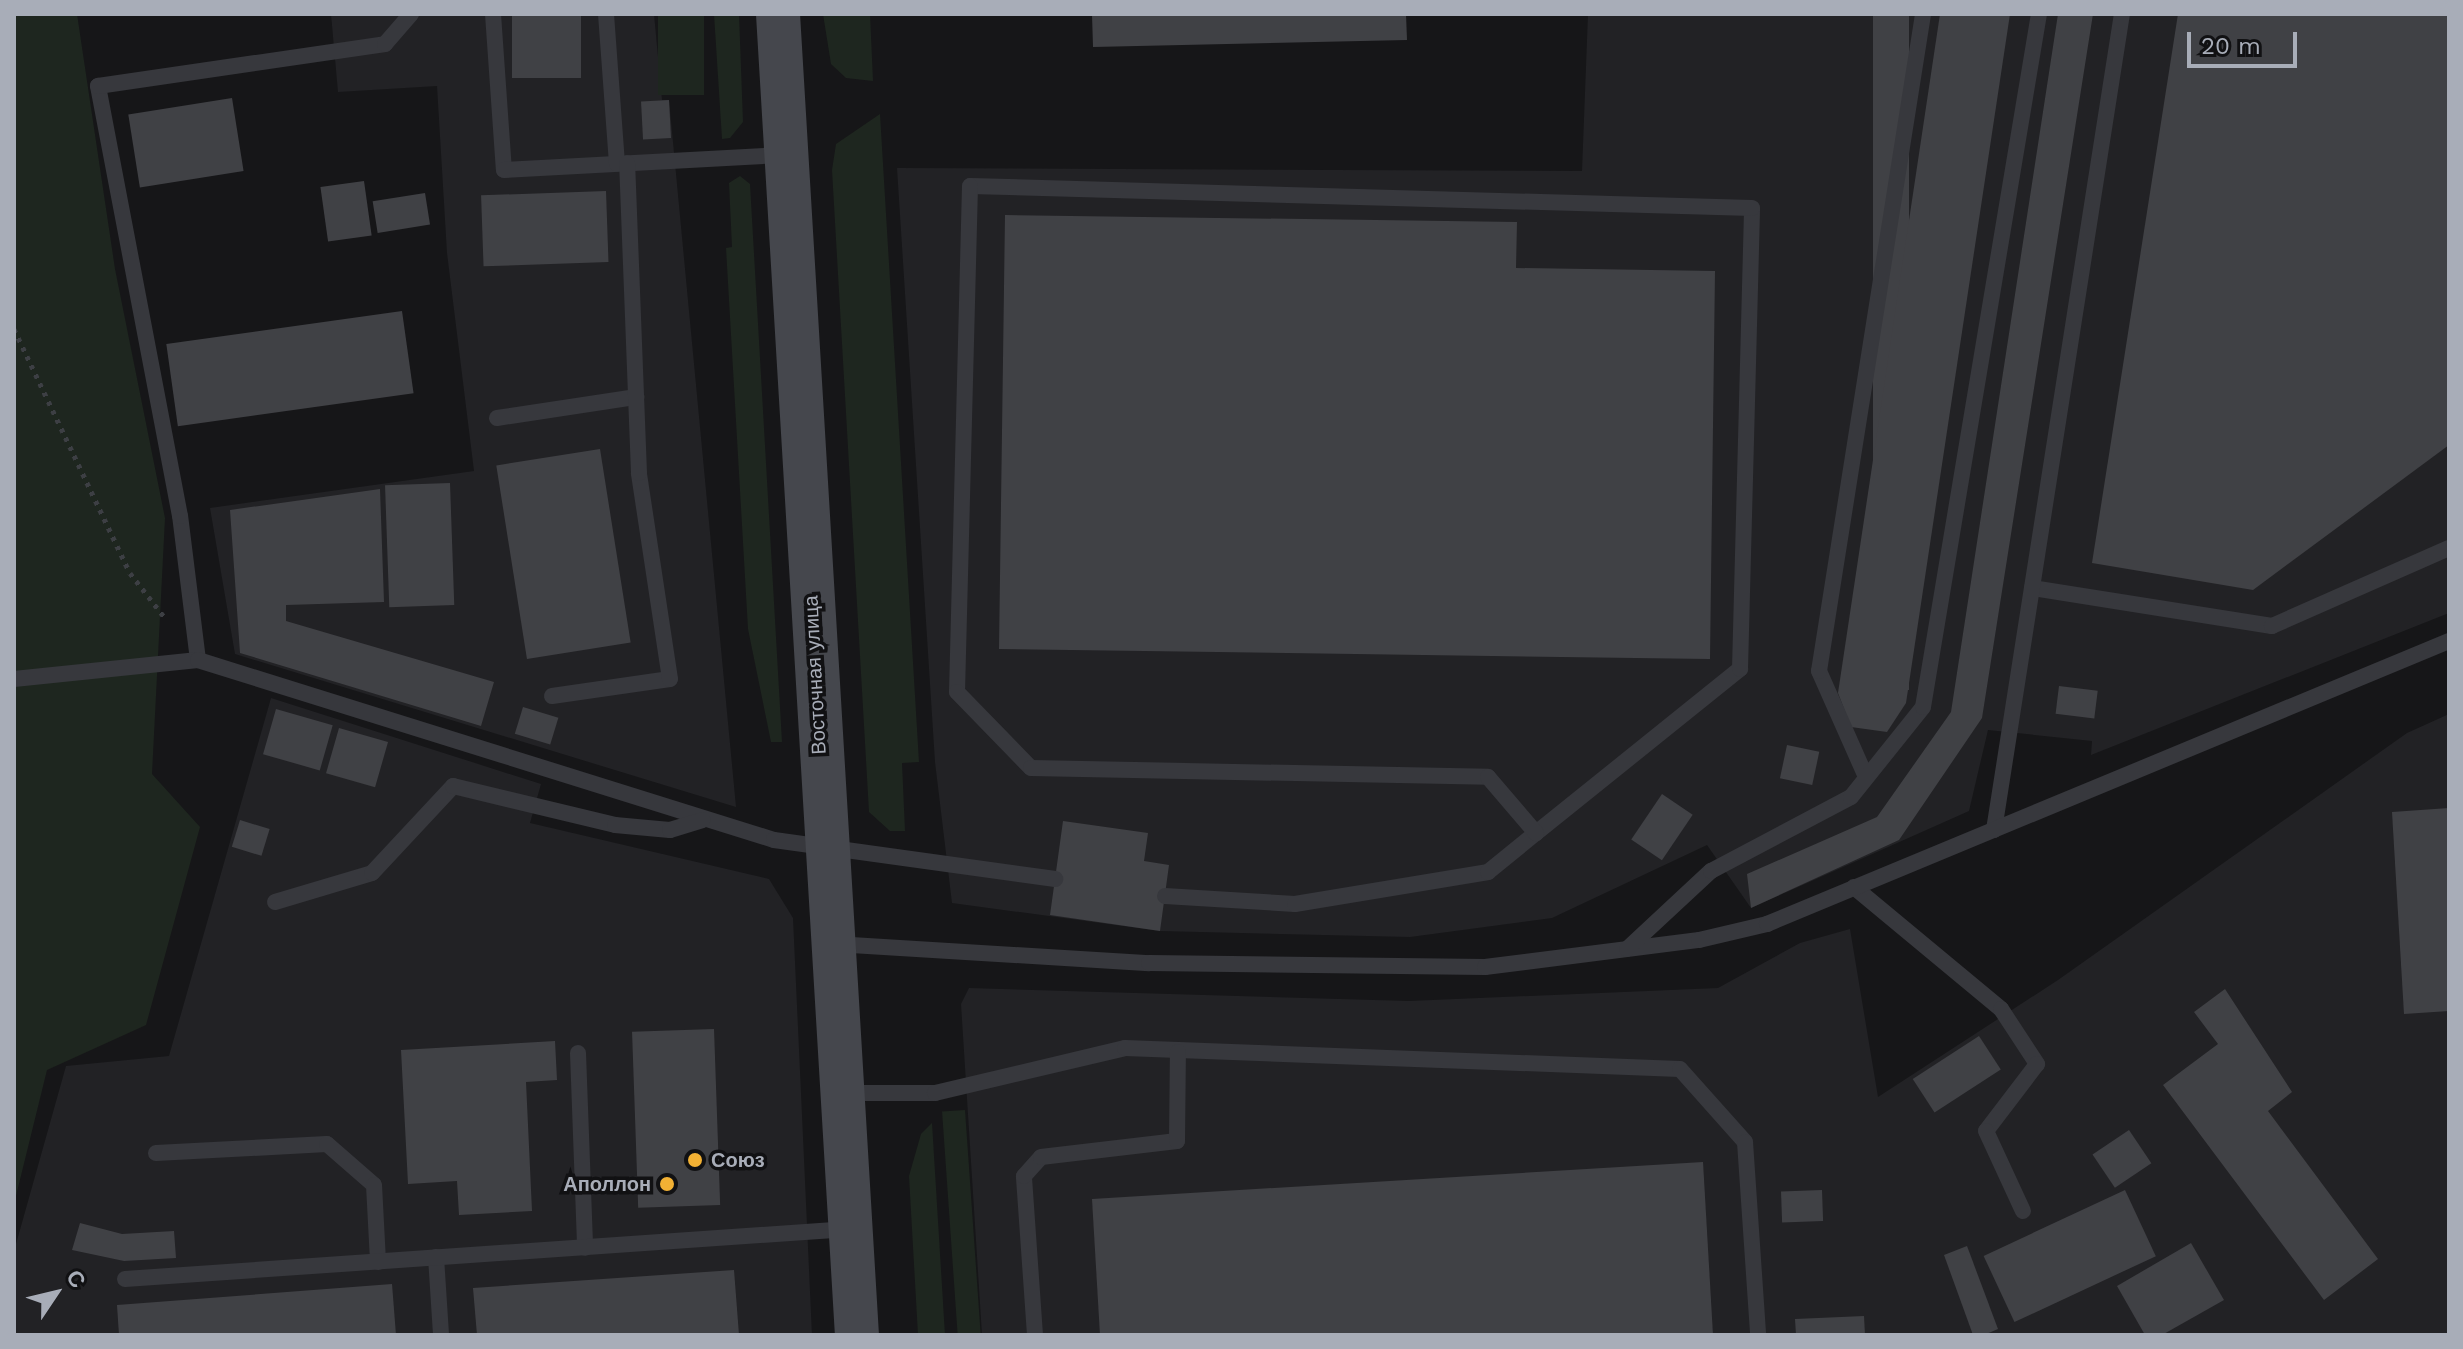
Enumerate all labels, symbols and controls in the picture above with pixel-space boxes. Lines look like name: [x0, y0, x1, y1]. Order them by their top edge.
scale bar: [2191, 16, 2301, 66]
text: 20 m: [2201, 32, 2261, 60]
street label: Восточная улица: [799, 595, 831, 755]
place label: Союз: [711, 1148, 765, 1172]
marker: Союз: [686, 1151, 704, 1169]
place label: Аполлон: [563, 1172, 651, 1196]
marker: Аполлон: [658, 1175, 676, 1193]
north arrow: [16, 1253, 96, 1333]
text: С: [61, 1265, 91, 1293]

